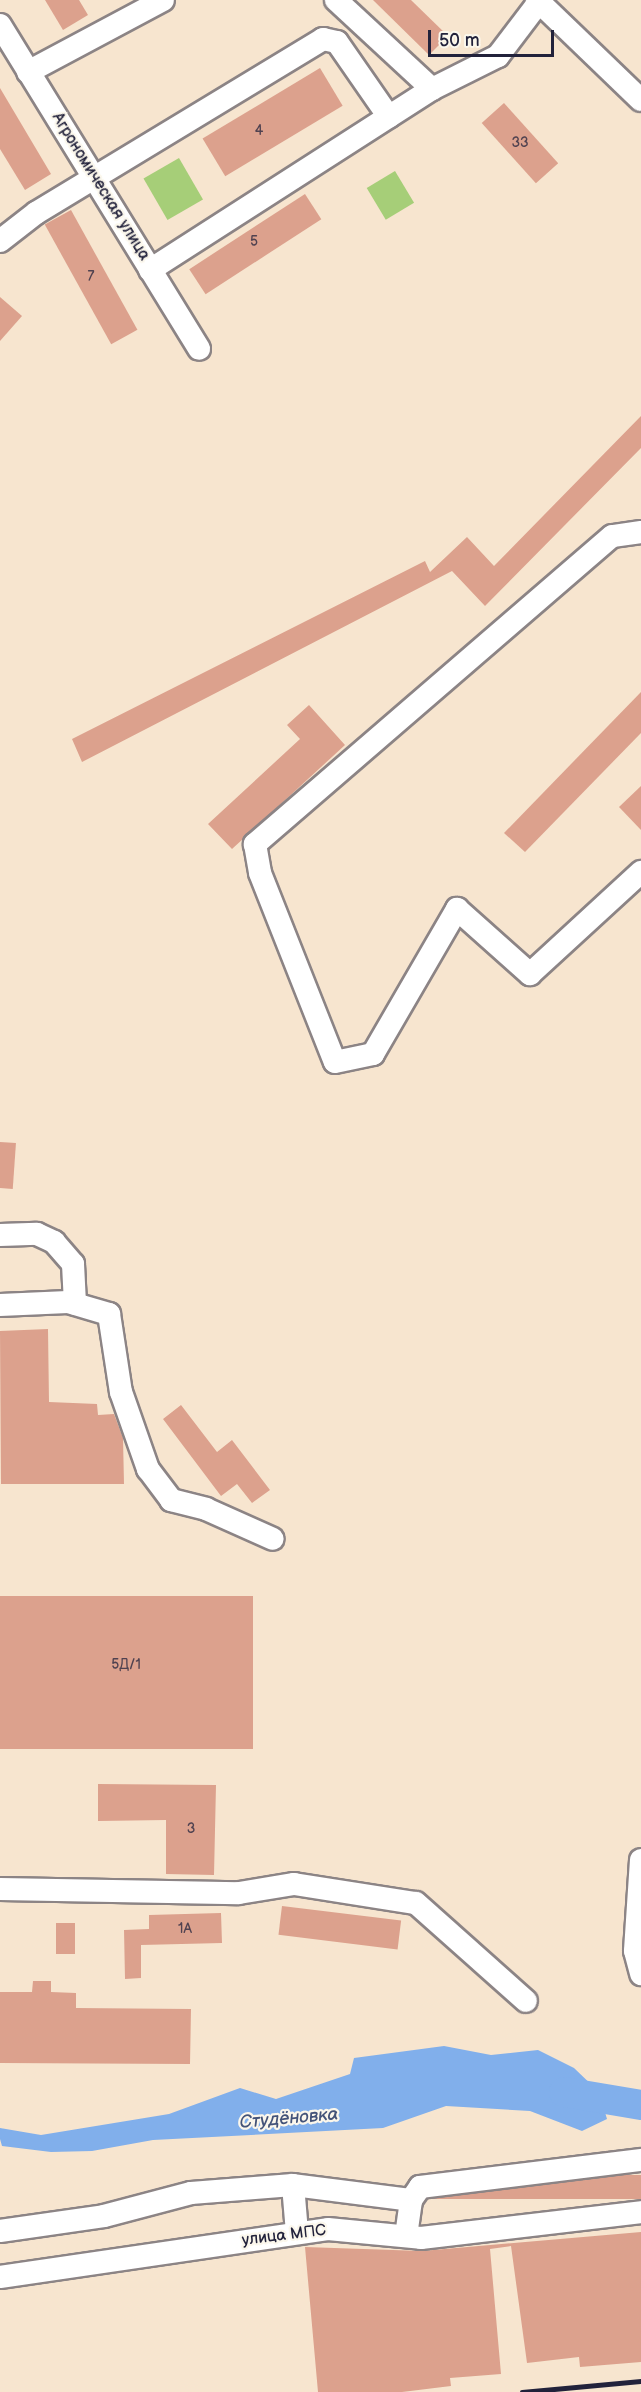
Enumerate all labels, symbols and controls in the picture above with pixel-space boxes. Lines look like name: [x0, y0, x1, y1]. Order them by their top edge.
scale bar: [431, 18, 557, 56]
text: 50 m: [439, 30, 480, 51]
street label: Агрономическая улица: [47, 110, 153, 264]
house number: 4: [255, 123, 263, 139]
house number: 33: [511, 135, 529, 151]
house number: 5: [250, 234, 258, 250]
house number: 7: [88, 269, 94, 285]
house number: 5Д/1: [111, 1657, 141, 1673]
house number: 3: [187, 1821, 195, 1837]
house number: 1А: [178, 1921, 192, 1937]
water label: Студёновка: [239, 2104, 339, 2134]
street label: улица МПС: [241, 2221, 327, 2251]

